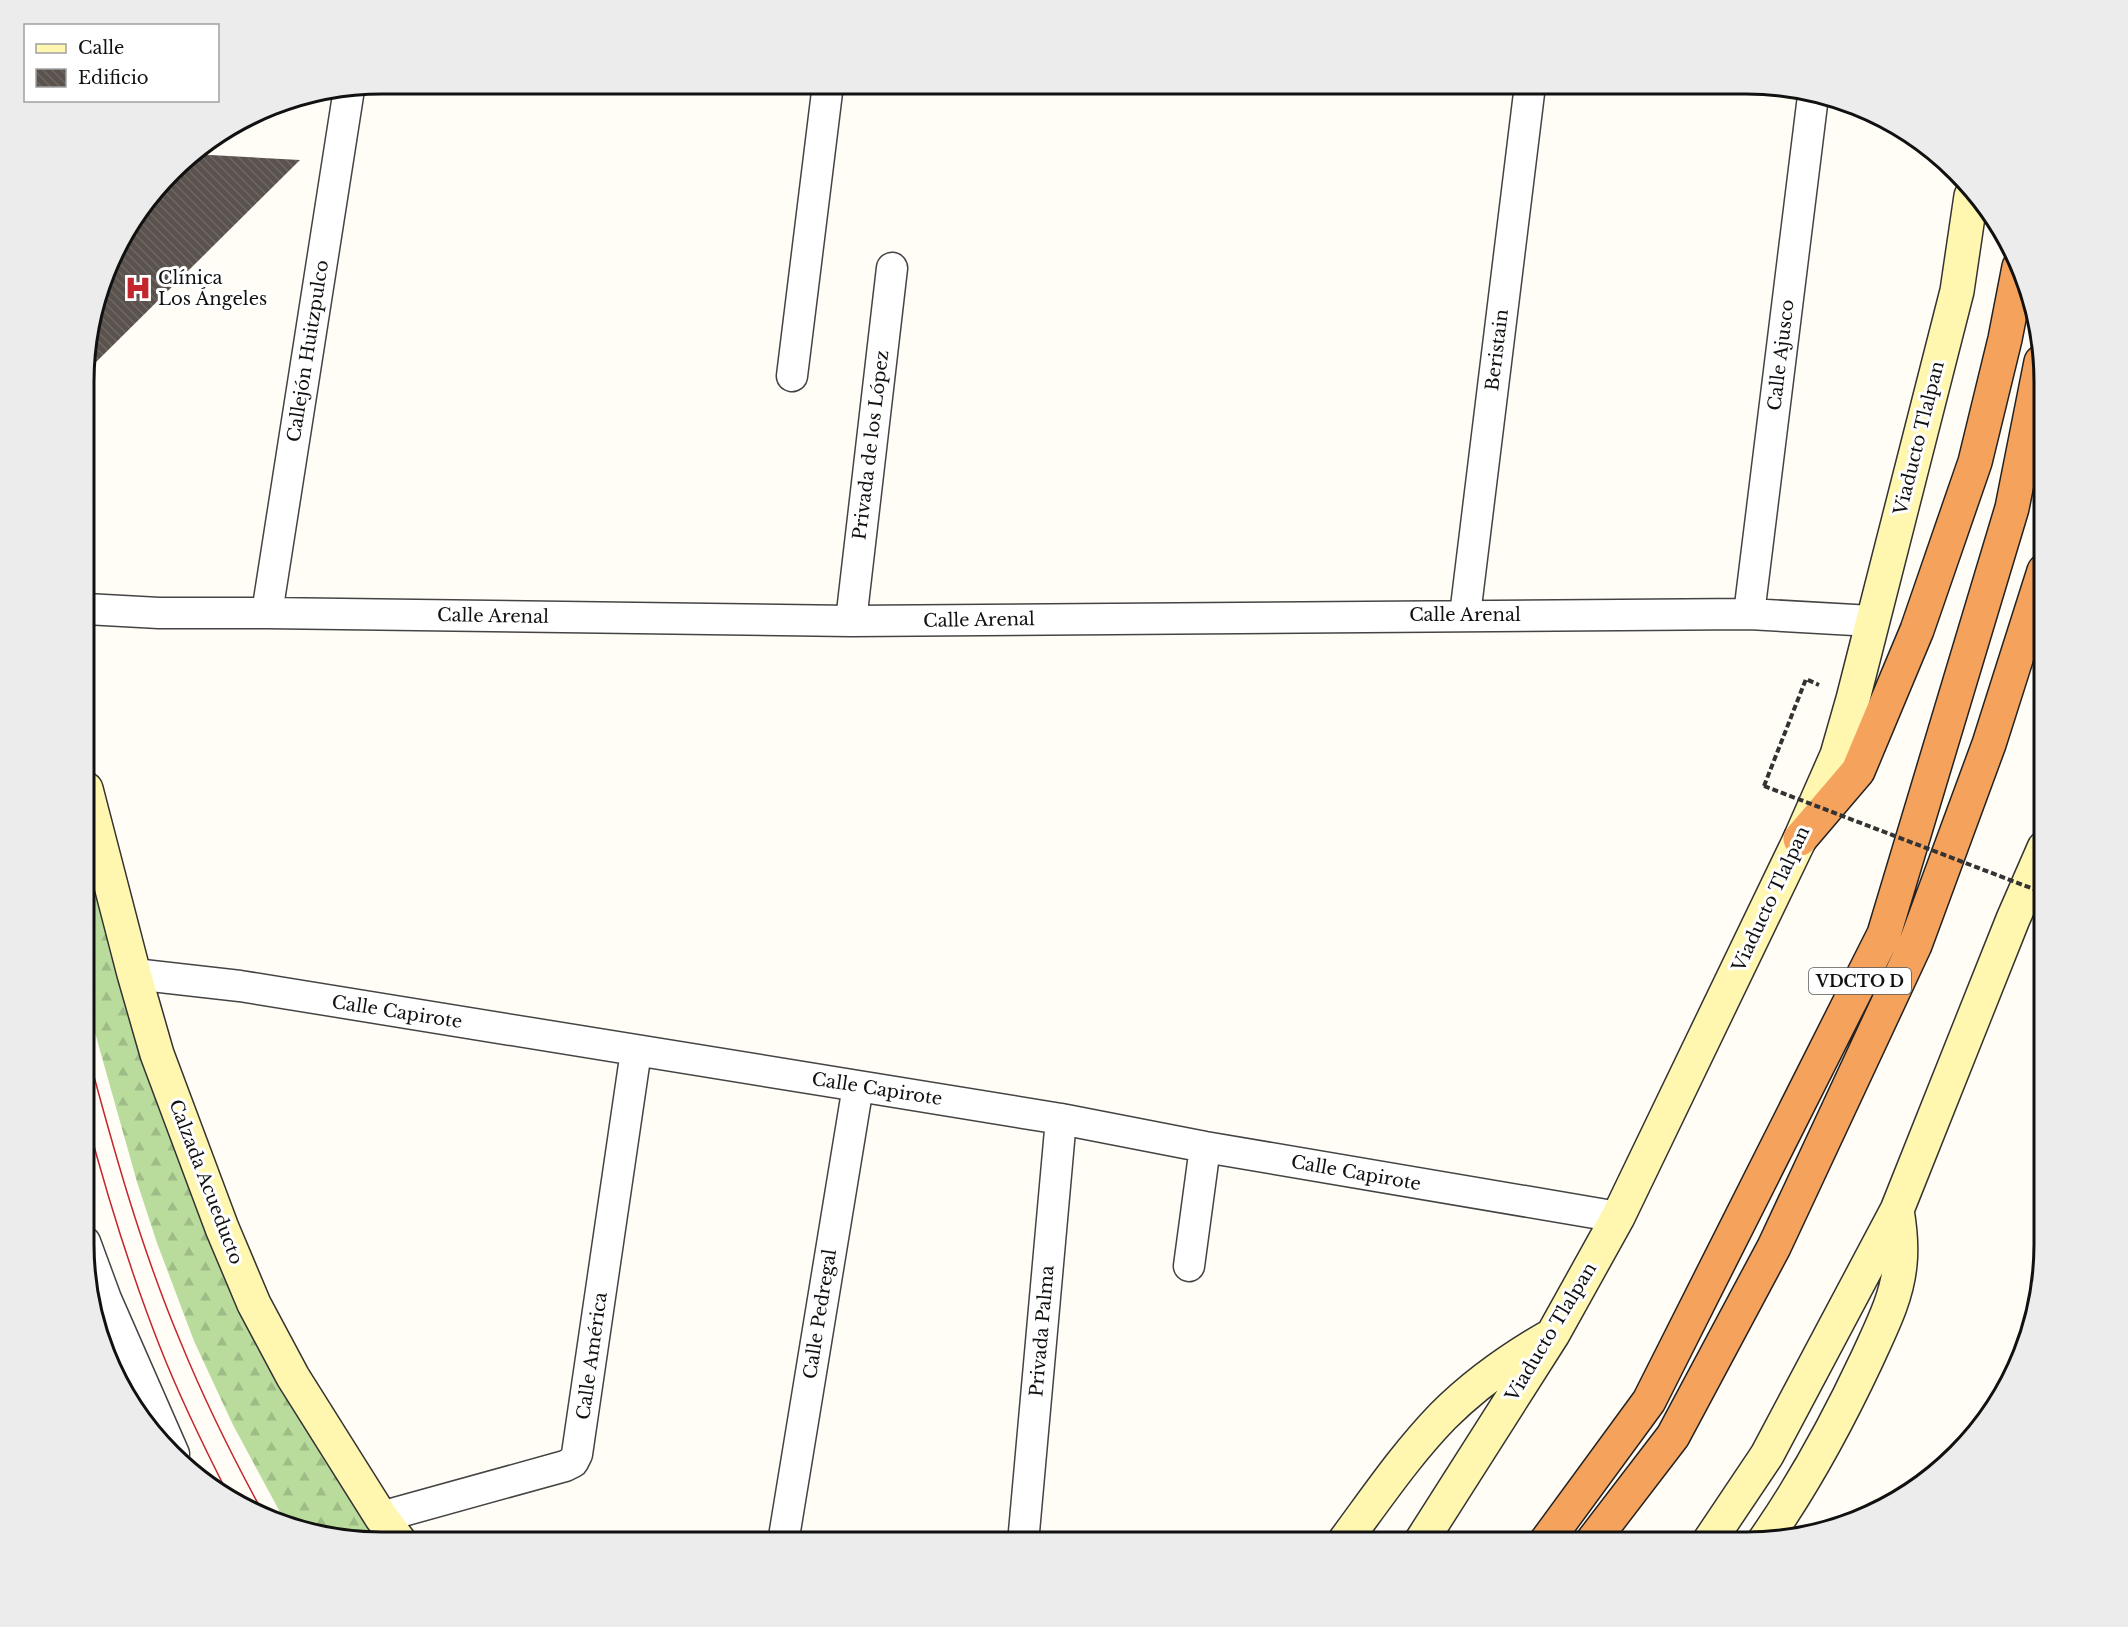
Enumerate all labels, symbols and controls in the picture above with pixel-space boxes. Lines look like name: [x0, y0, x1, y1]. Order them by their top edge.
legend: [24, 24, 219, 102]
text: Calle: [78, 37, 124, 59]
text: Edificio: [78, 67, 149, 89]
street label: Callejón Huitzpulco: [283, 258, 333, 444]
place label: Clínica Los Ángeles: [158, 267, 267, 310]
hospital icon: Clínica Los Ángeles: [123, 273, 153, 303]
street label: Calle Ajusco: [1763, 298, 1799, 412]
street label: Beristain: [1481, 308, 1513, 392]
street label: Privada de los López: [848, 349, 894, 541]
street label: Viaducto Tlalpan: [1889, 359, 1949, 518]
street label: Calle Arenal: [437, 604, 549, 628]
street label: Calle Arenal: [1409, 604, 1521, 626]
street label: Calle Arenal: [923, 608, 1035, 632]
street label: Viaducto Tlalpan: [1727, 823, 1814, 976]
road number: VDCTO D: [1809, 968, 1911, 994]
street label: Calle Capirote: [330, 991, 464, 1033]
street label: Calle Capirote: [810, 1068, 944, 1110]
street label: Calzada Acueducto: [164, 1097, 248, 1267]
street label: Calle Capirote: [1289, 1151, 1423, 1195]
street label: Calle Pedregal: [799, 1247, 841, 1381]
street label: Viaducto Tlalpan: [1500, 1259, 1601, 1406]
street label: Privada Palma: [1025, 1264, 1059, 1398]
street label: Calle América: [572, 1291, 612, 1421]

